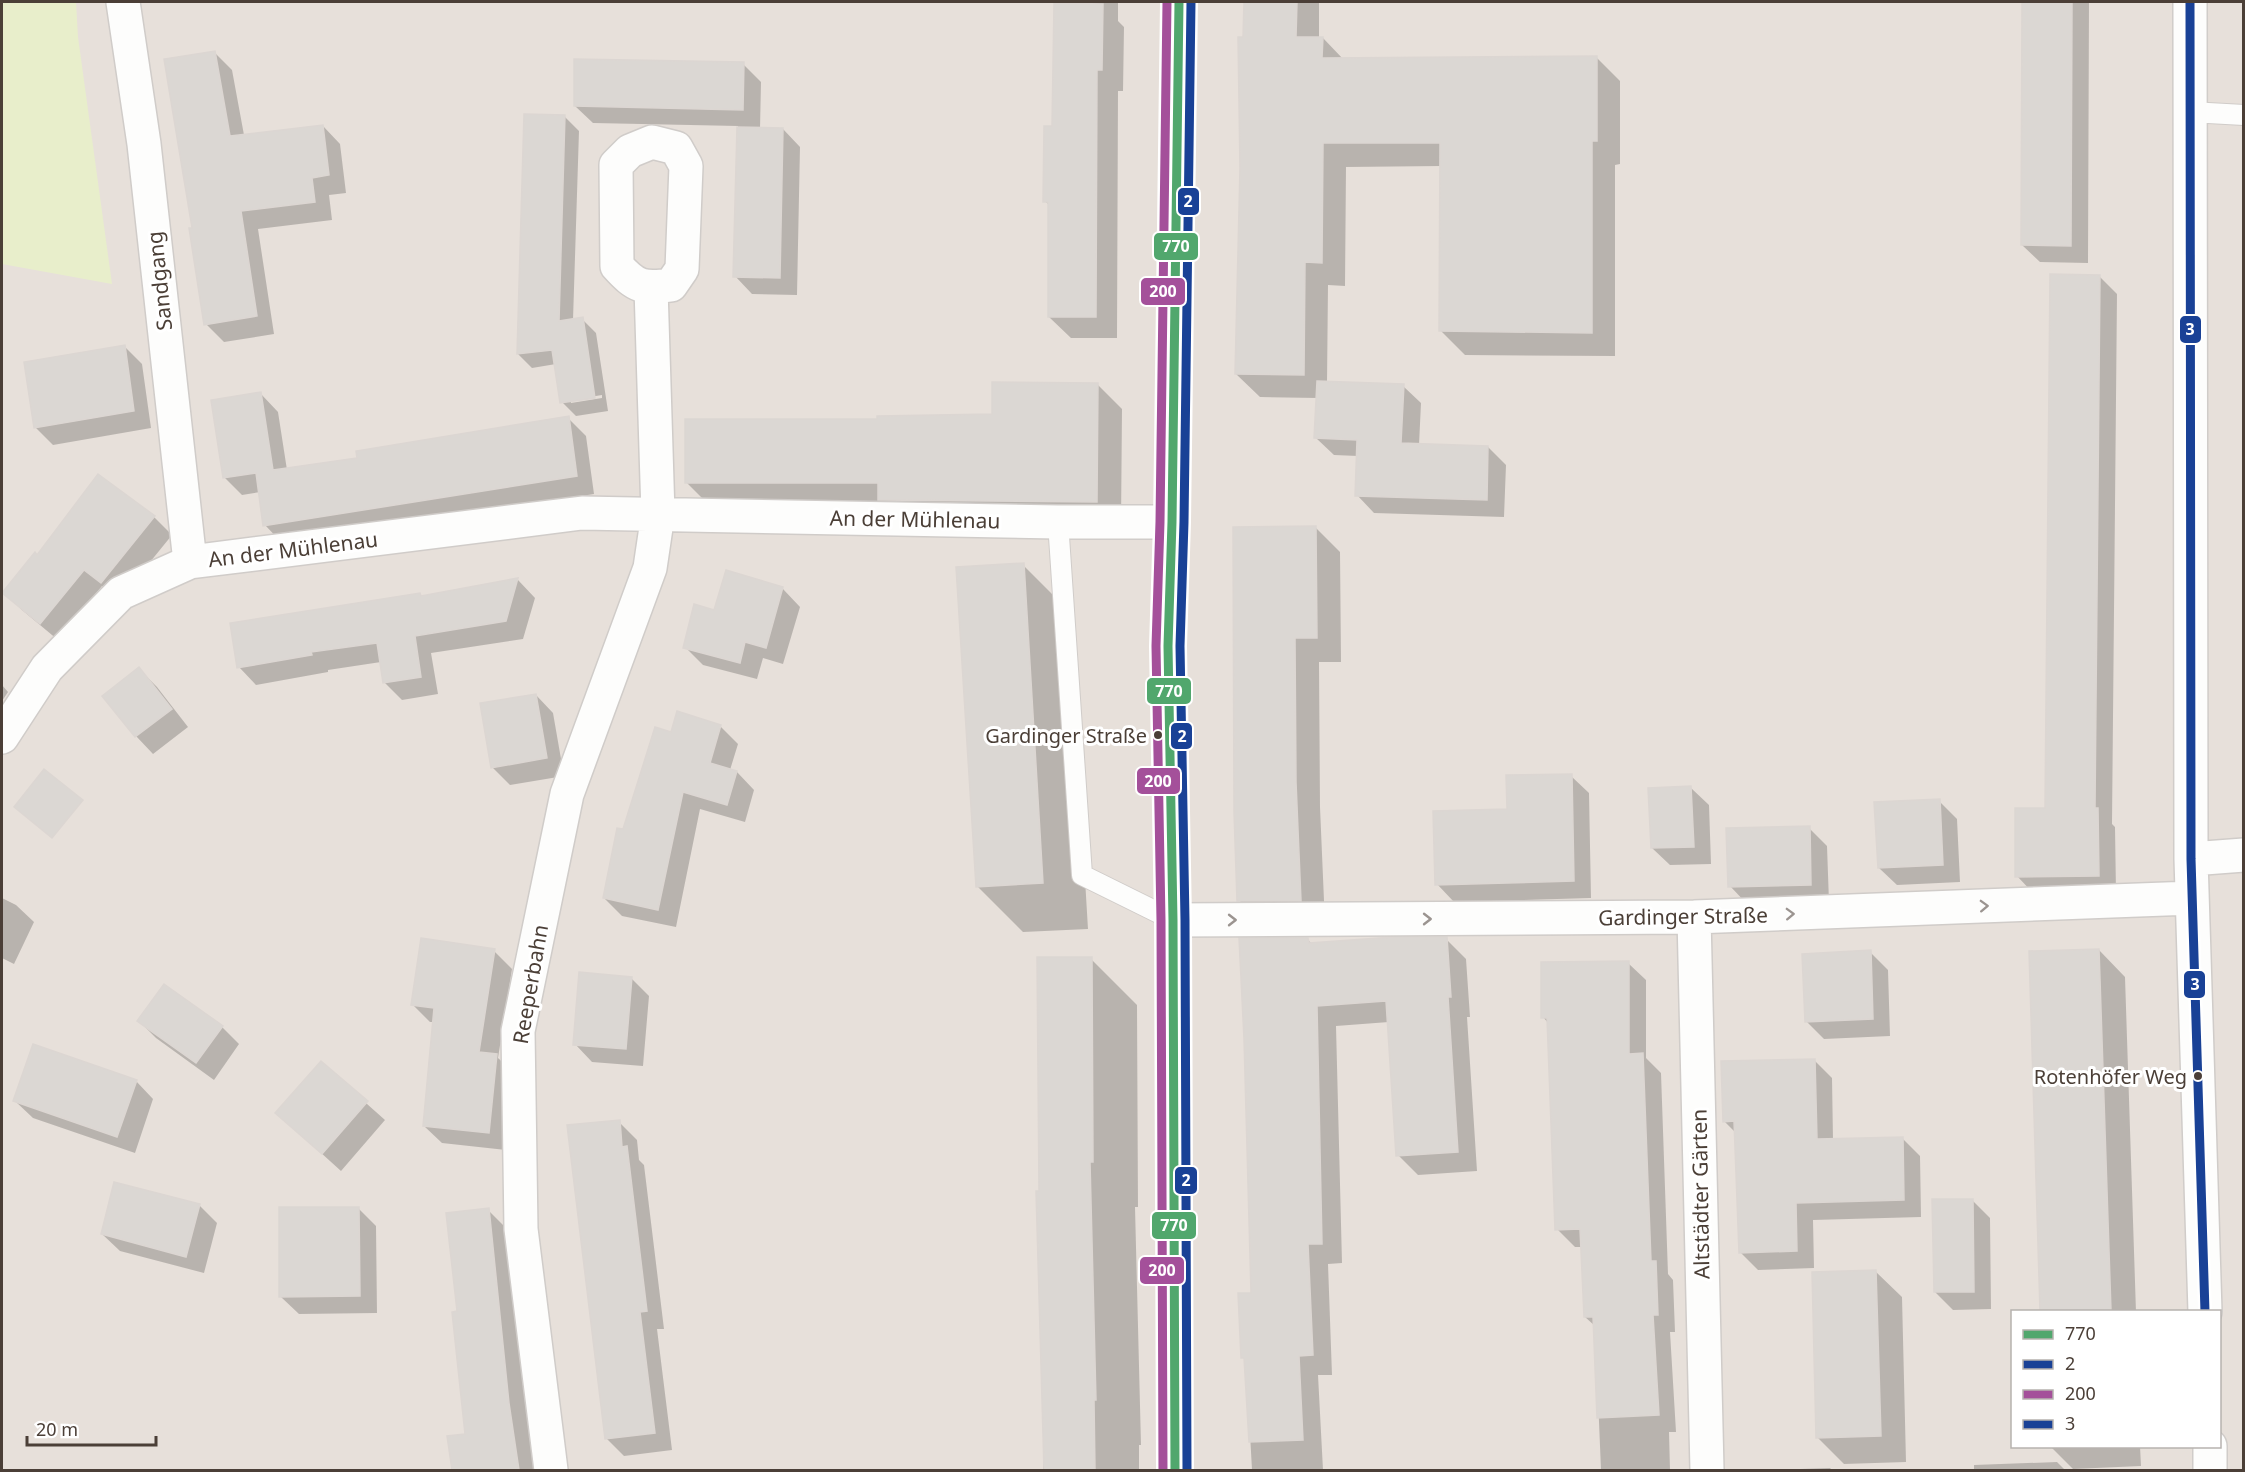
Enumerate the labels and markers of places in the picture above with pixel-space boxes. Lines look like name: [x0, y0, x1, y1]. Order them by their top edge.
place label: Gardinger Straße: [985, 722, 1147, 749]
marker: Gardinger Straße: [1152, 729, 1164, 741]
place label: Rotenhöfer Weg: [2034, 1063, 2187, 1090]
marker: Rotenhöfer Weg: [2192, 1070, 2204, 1082]

